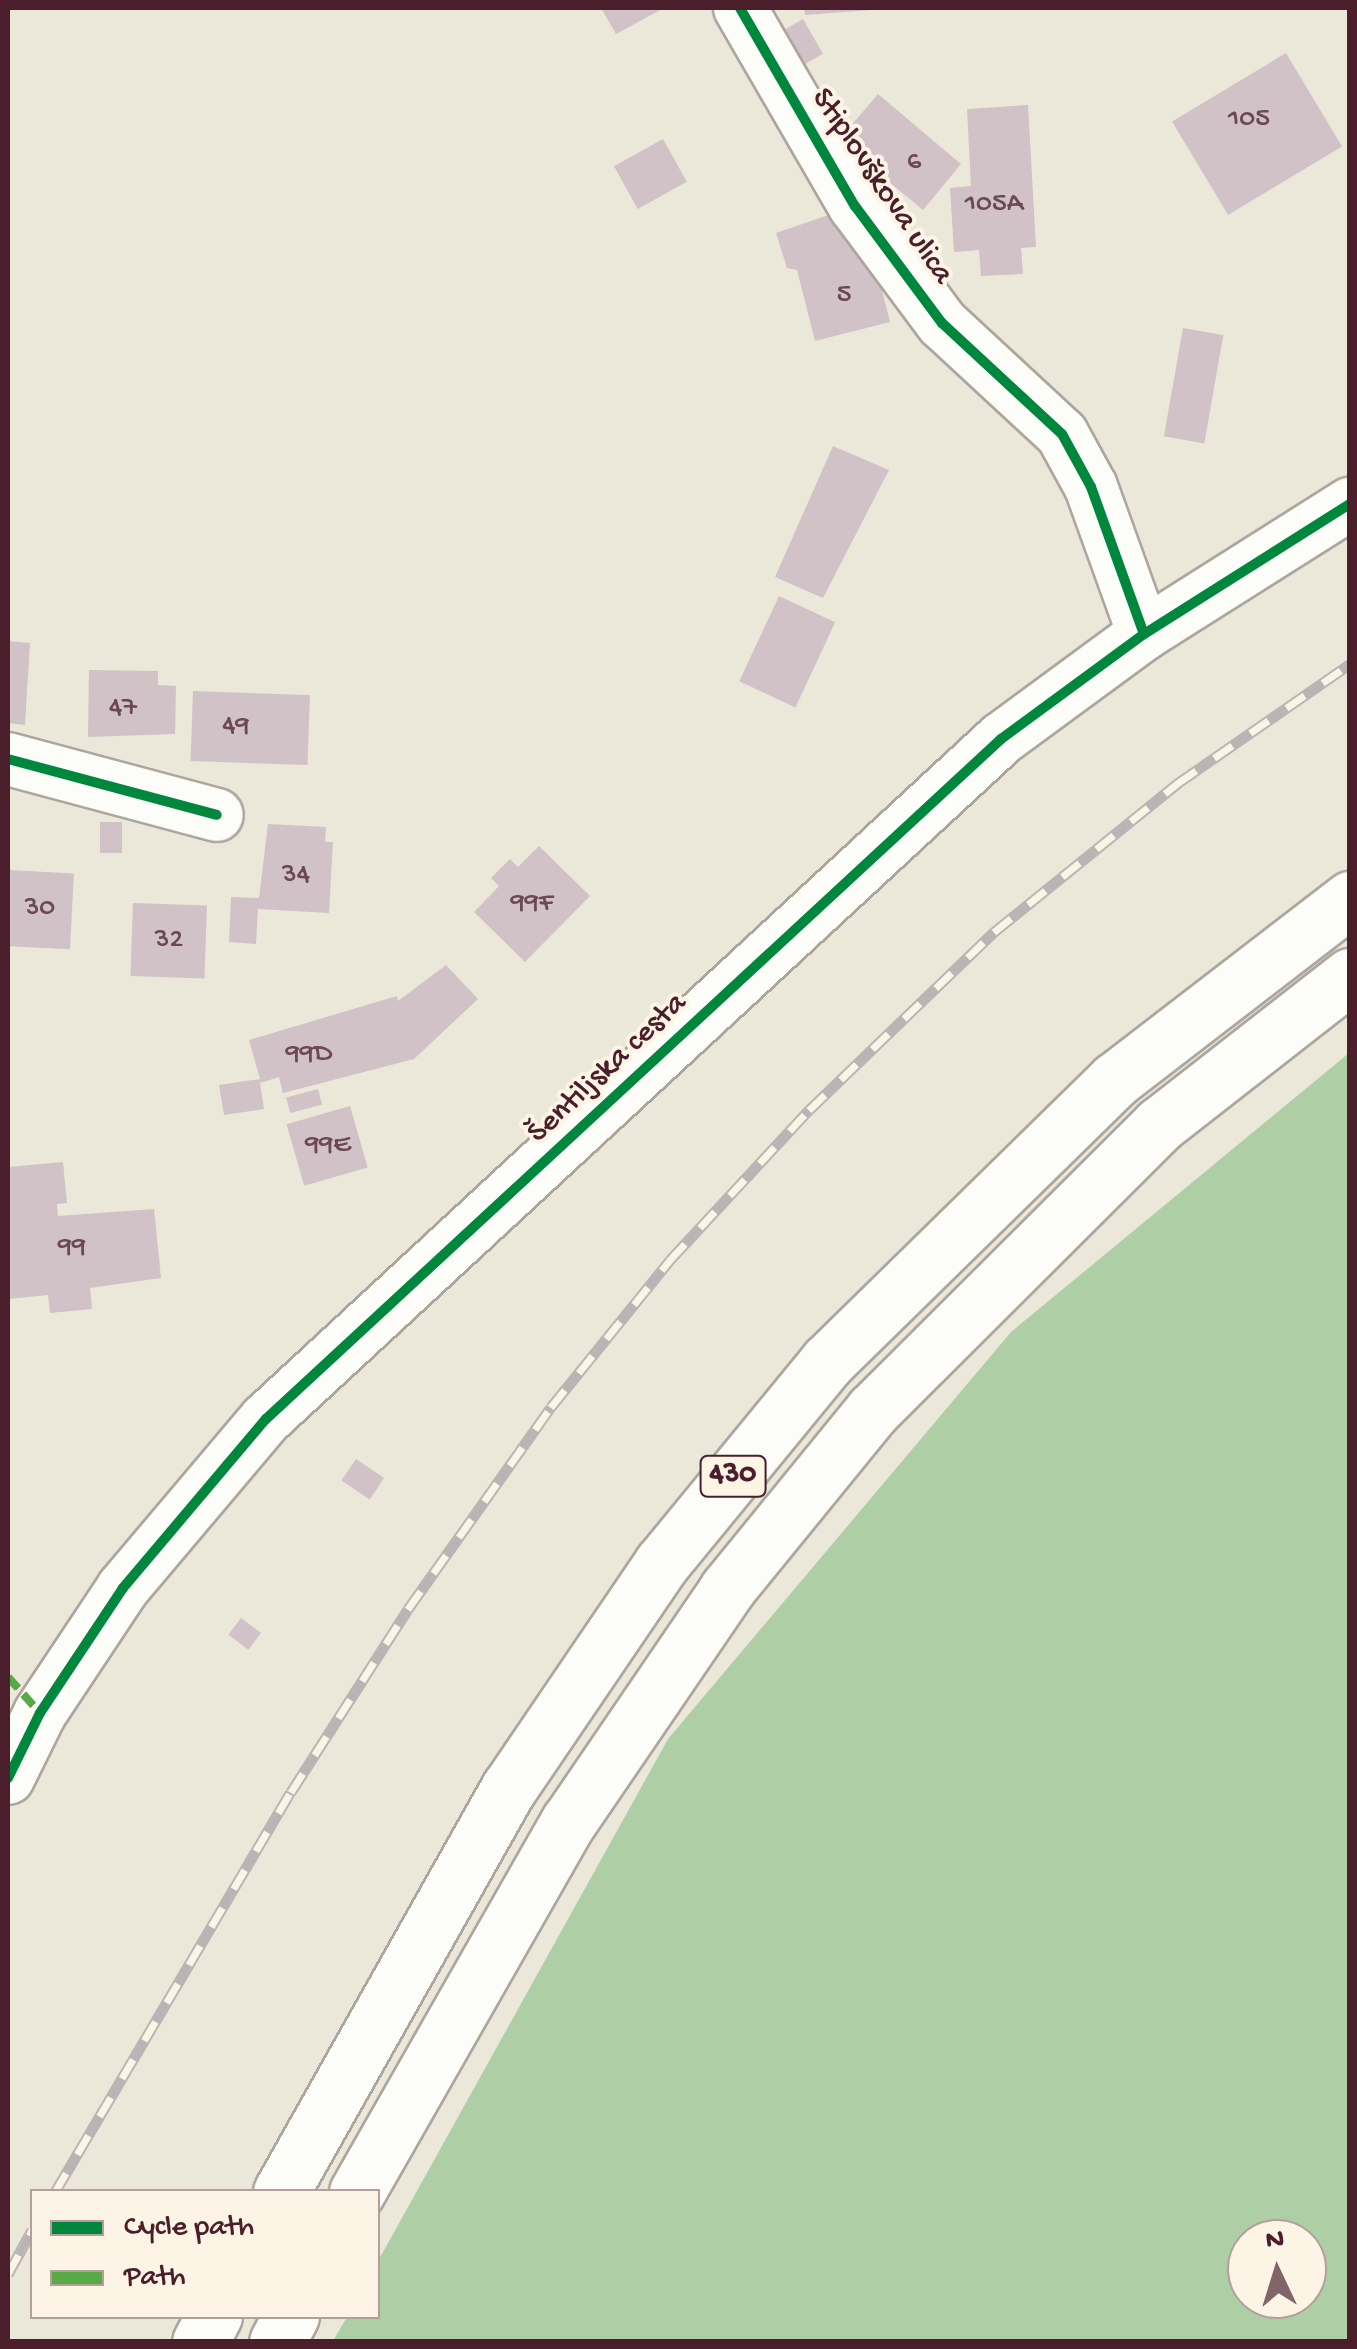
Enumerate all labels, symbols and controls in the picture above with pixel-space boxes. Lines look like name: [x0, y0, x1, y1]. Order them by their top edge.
street label: Stiplovškova ulica: [801, 82, 961, 292]
house number: 105: [1228, 103, 1270, 137]
house number: 6: [907, 146, 921, 180]
house number: 105A: [965, 188, 1023, 222]
house number: 5: [837, 279, 851, 313]
house number: 47: [109, 692, 137, 726]
house number: 49: [222, 710, 250, 744]
house number: 34: [282, 859, 310, 893]
house number: 99F: [511, 887, 553, 921]
house number: 30: [25, 892, 55, 926]
house number: 32: [155, 924, 183, 958]
street label: Šentiljska cesta: [520, 985, 696, 1153]
house number: 99D: [286, 1038, 332, 1072]
house number: 99E: [305, 1129, 351, 1163]
house number: 99: [58, 1231, 86, 1265]
road number: 430: [698, 1451, 768, 1501]
legend: [30, 2189, 380, 2319]
text: Cycle path: [124, 2211, 254, 2246]
north arrow: [1227, 2219, 1327, 2319]
text: N: [1265, 2223, 1285, 2258]
text: Path: [124, 2261, 186, 2296]

